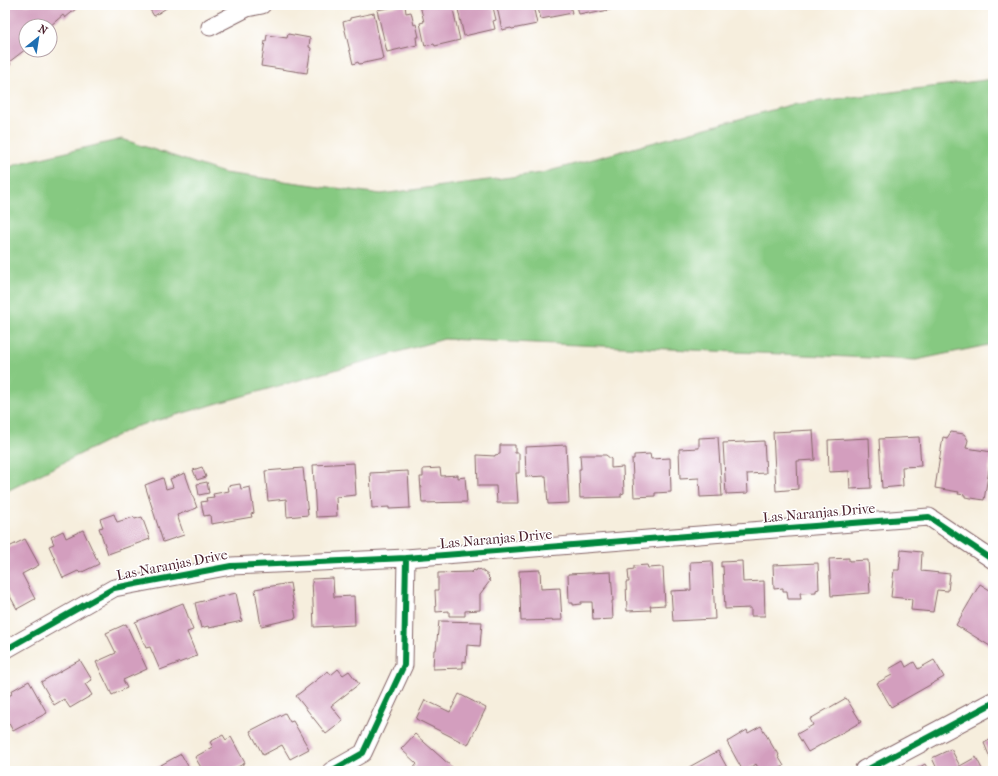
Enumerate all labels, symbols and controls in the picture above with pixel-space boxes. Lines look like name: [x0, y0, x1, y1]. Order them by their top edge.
north arrow: [18, 18, 58, 58]
text: N: [36, 22, 50, 38]
street label: Las Naranjas Drive: [762, 500, 876, 526]
street label: Las Naranjas Drive: [439, 526, 553, 552]
street label: Las Naranjas Drive: [115, 546, 229, 584]

